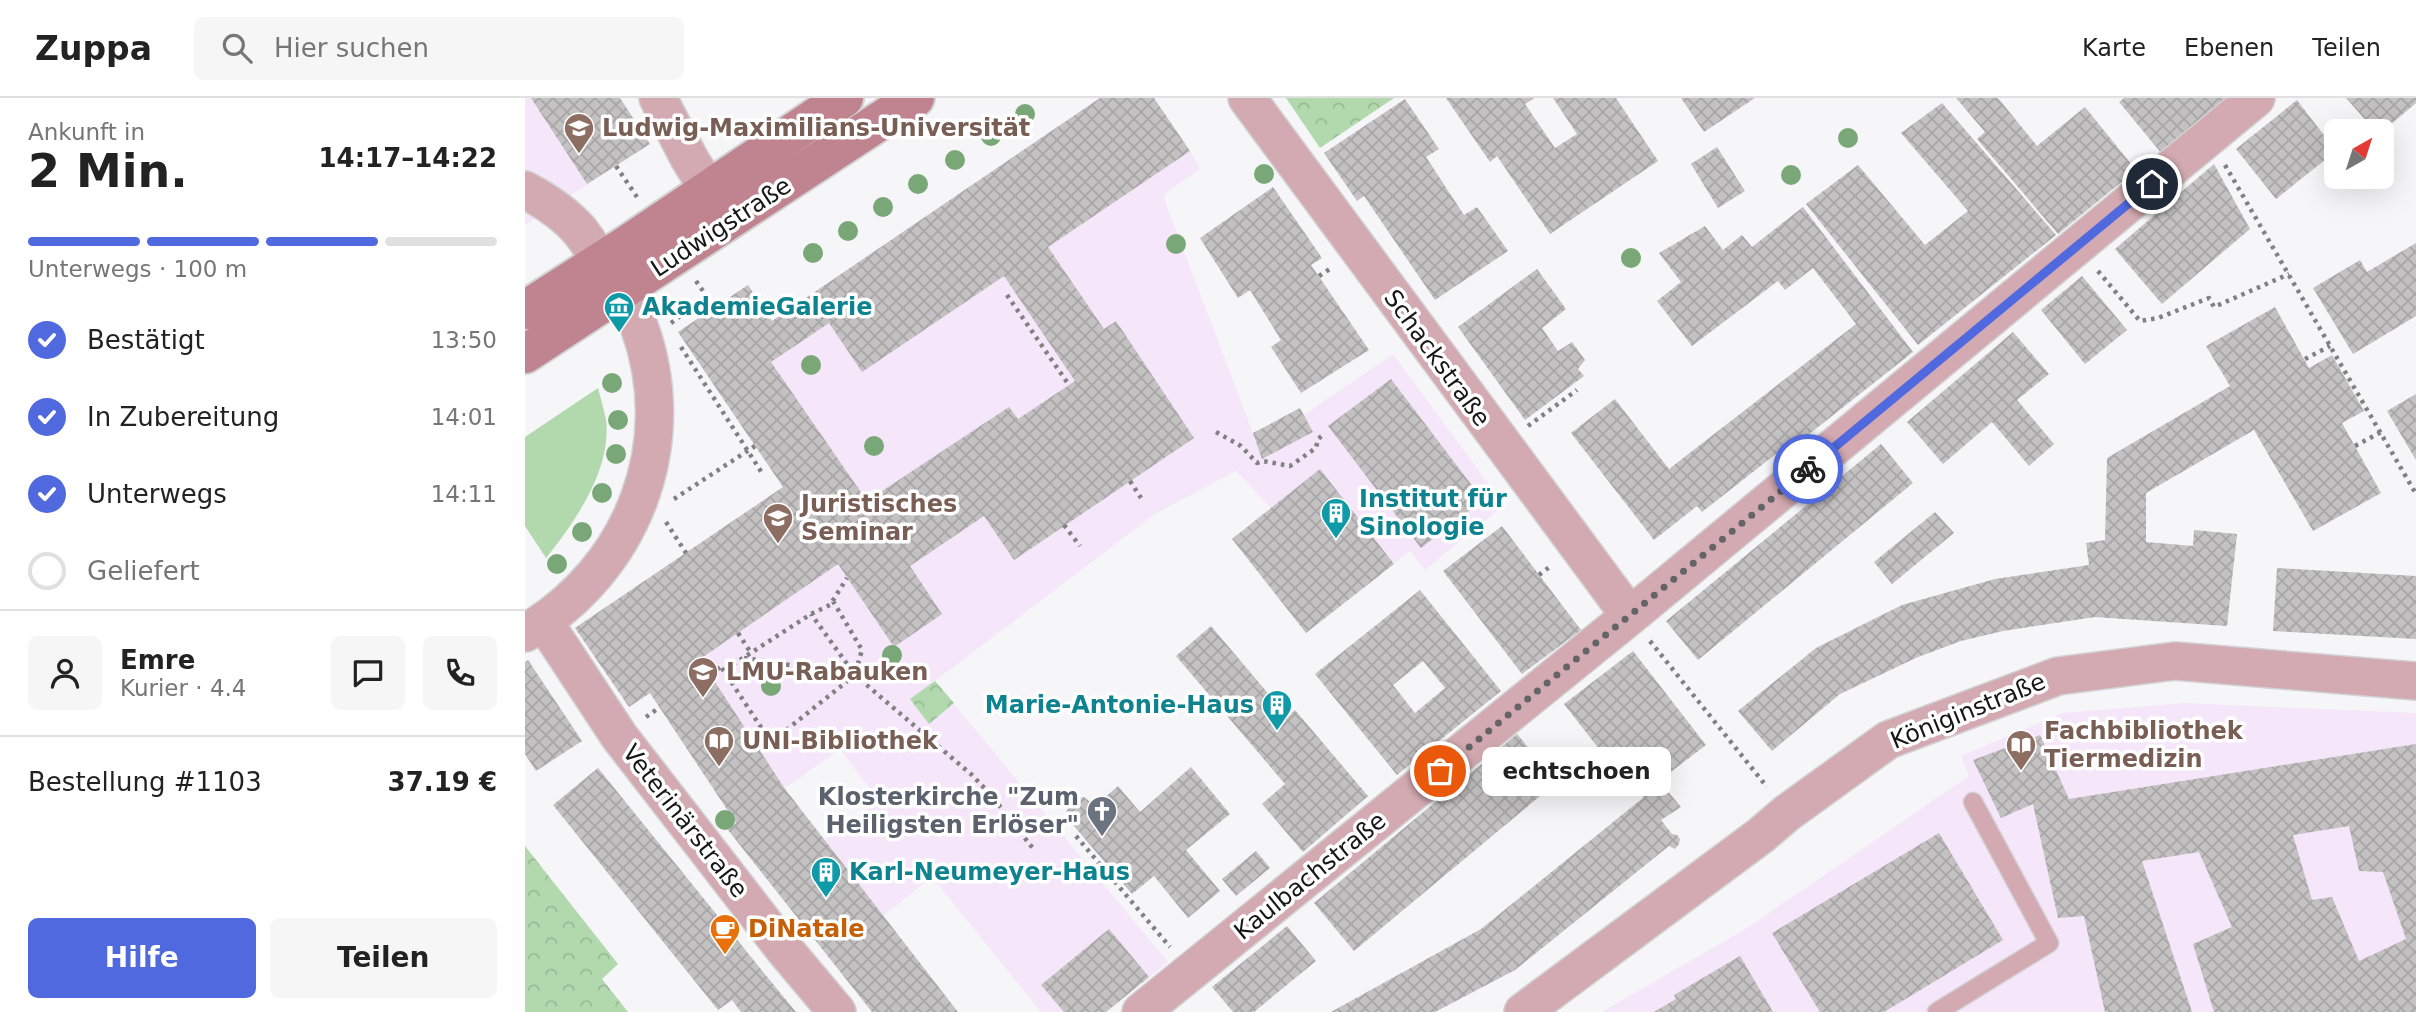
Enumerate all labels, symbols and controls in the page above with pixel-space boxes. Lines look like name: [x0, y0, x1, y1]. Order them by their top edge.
search box: [194, 17, 684, 80]
text: Zuppa: [35, 29, 152, 68]
icon: search: [218, 29, 256, 67]
text: Hier suchen: [274, 33, 429, 63]
text: Karte: [2082, 34, 2146, 62]
text: Ebenen: [2184, 34, 2274, 62]
text: Teilen: [2312, 34, 2381, 62]
school or university icon: Ludwig-Maximilians-Universität: [562, 111, 596, 155]
place label: Ludwig-Maximilians-Universität: [602, 114, 1030, 142]
text: Ankunft in: [28, 119, 145, 145]
north arrow: [2324, 119, 2394, 189]
map controls: [2324, 119, 2394, 189]
text: 14:17–14:22: [318, 143, 497, 173]
text: 2 Min.: [28, 144, 188, 198]
pin: [2122, 154, 2182, 214]
icon: home: [2133, 165, 2171, 203]
street label: Ludwigstraße: [646, 171, 796, 283]
text: Unterwegs · 100 m: [28, 256, 247, 282]
street label: Schackstraße: [1378, 284, 1496, 432]
museum icon: AkademieGalerie: [602, 290, 636, 334]
place label: AkademieGalerie: [642, 293, 872, 321]
icon: check: [28, 321, 66, 359]
text: Bestätigt: [87, 325, 205, 355]
text: 13:50: [431, 327, 497, 353]
icon: check: [28, 398, 66, 436]
text: In Zubereitung: [87, 402, 279, 432]
text: 14:01: [431, 404, 497, 430]
courier: [1773, 434, 1843, 504]
icon: bike: [1789, 450, 1827, 488]
icon: check: [28, 475, 66, 513]
text: Unterwegs: [87, 479, 227, 509]
text: 14:11: [431, 481, 497, 507]
place label: Institut für Sinologie: [1359, 485, 1507, 541]
place label: Juristisches Seminar: [799, 490, 957, 546]
building icon: Institut für Sinologie: [1319, 496, 1353, 540]
school or university icon: Juristisches Seminar: [761, 501, 795, 545]
text: Geliefert: [87, 556, 200, 586]
button: person: [28, 636, 102, 710]
button: chat: [331, 636, 405, 710]
button: phone: [423, 636, 497, 710]
text: Emre: [120, 645, 195, 675]
school or university icon: LMU-Rabauken: [686, 655, 720, 699]
place label: LMU-Rabauken: [726, 658, 928, 686]
street label: Königinstraße: [1886, 667, 2050, 755]
text: Kurier · 4.4: [120, 675, 246, 701]
building icon: Marie-Antonie-Haus: [1260, 688, 1294, 732]
place label: Marie-Antonie-Haus: [985, 691, 1254, 719]
place label: Fachbibliothek Tiermedizin: [2044, 717, 2244, 773]
library icon: UNI-Bibliothek: [702, 724, 736, 768]
place label: UNI-Bibliothek: [742, 727, 939, 755]
library icon: Fachbibliothek Tiermedizin: [2004, 728, 2038, 772]
street label: Veterinärstraße: [617, 739, 753, 903]
pin: [1410, 741, 1470, 801]
callout: echtschoen: [1482, 746, 1671, 796]
icon: bag: [1421, 752, 1459, 790]
text: echtschoen: [1502, 758, 1651, 784]
text: Bestellung #1103: [28, 767, 262, 797]
text: 37.19 €: [388, 767, 497, 797]
place label: Klosterkirche "Zum Heiligsten Erlöser": [818, 783, 1079, 839]
church icon: Klosterkirche "Zum Heiligsten Erlöser": [1085, 794, 1119, 838]
street label: Kaulbachstraße: [1229, 806, 1391, 946]
building icon: Karl-Neumeyer-Haus: [809, 855, 843, 899]
place label: Karl-Neumeyer-Haus: [849, 858, 1130, 886]
cafe icon: DiNatale: [708, 912, 742, 956]
place label: DiNatale: [748, 915, 865, 943]
button: Hilfe: [28, 918, 256, 998]
button: Teilen: [270, 918, 497, 998]

